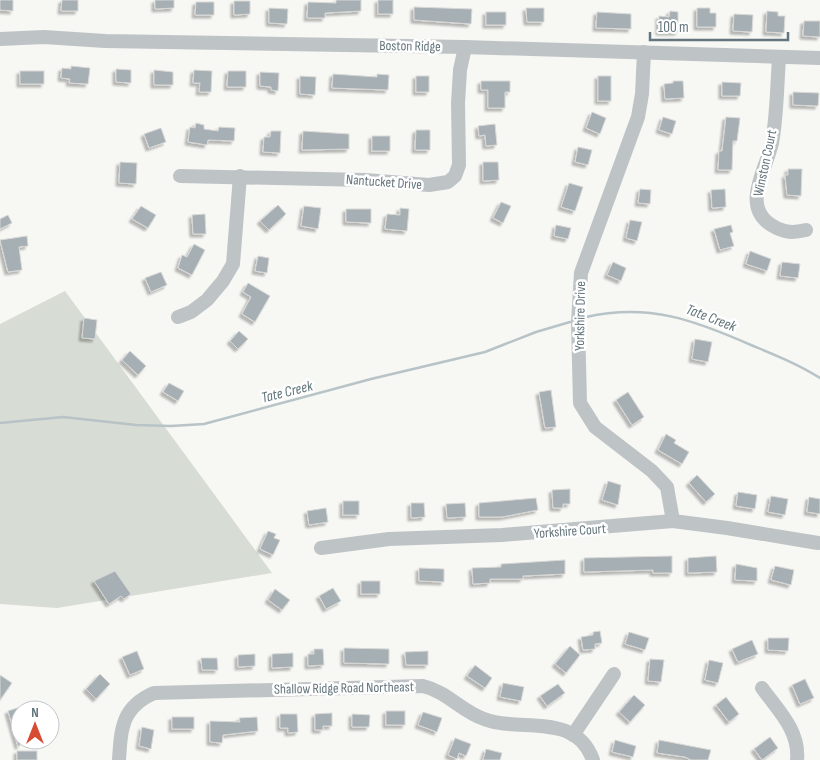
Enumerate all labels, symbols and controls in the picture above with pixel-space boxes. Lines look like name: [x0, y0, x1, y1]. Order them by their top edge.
scale bar: [650, 10, 788, 42]
text: 100 m: [658, 18, 689, 37]
street label: Boston Ridge: [379, 37, 441, 55]
street label: Winston Court: [750, 128, 780, 198]
street label: Nantucket Drive: [345, 171, 423, 193]
street label: Yorkshire Drive: [571, 281, 589, 351]
water label: Tate Creek: [683, 300, 739, 336]
water label: Tate Creek: [259, 376, 315, 408]
street label: Yorkshire Court: [533, 520, 607, 542]
street label: Shallow Ridge Road Northeast: [274, 678, 414, 698]
north arrow: [10, 700, 60, 750]
text: N: [31, 704, 39, 721]

